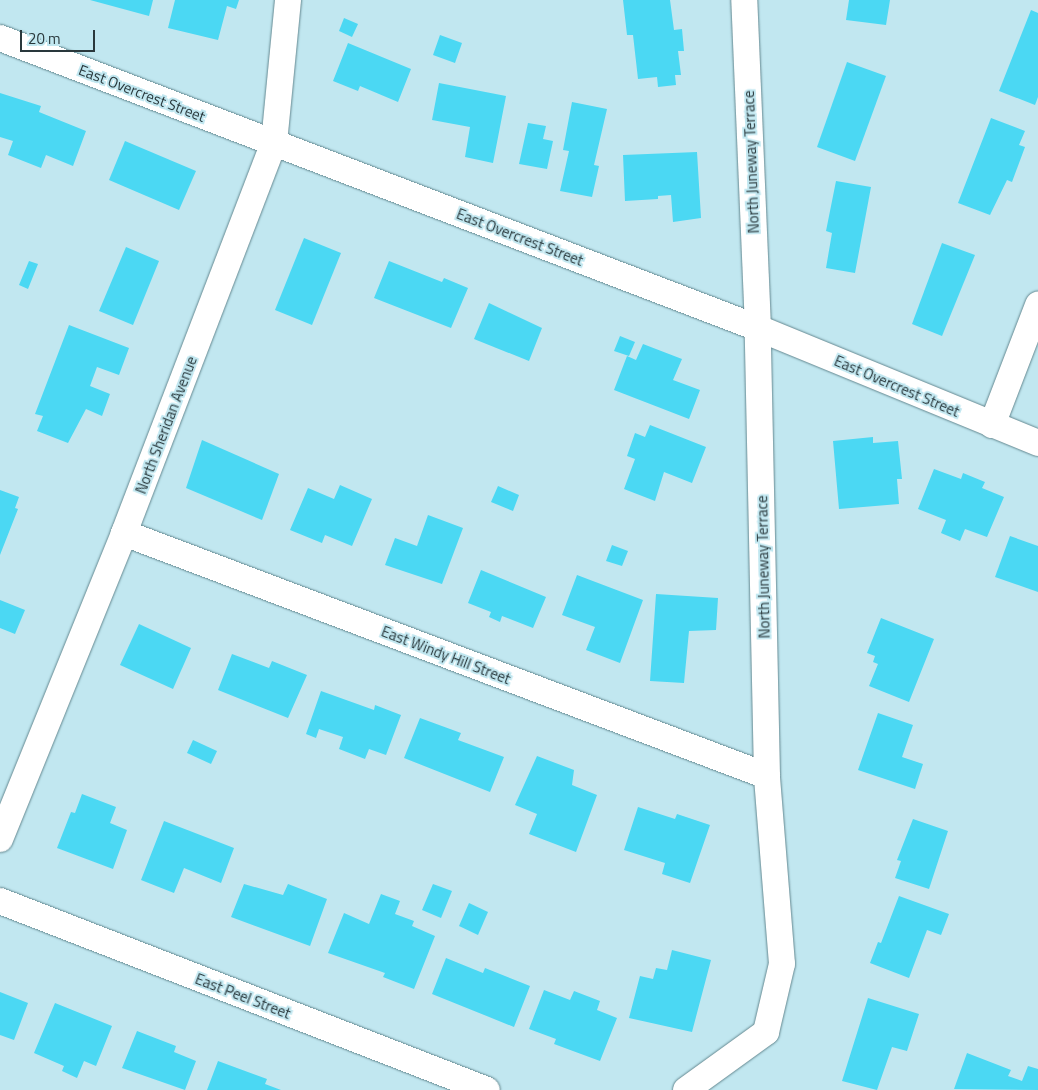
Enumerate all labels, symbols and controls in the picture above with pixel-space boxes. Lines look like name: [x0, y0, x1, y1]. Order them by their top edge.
scale bar: [22, 20, 98, 52]
text: 20 m: [28, 27, 61, 50]
street label: East Overcrest Street: [76, 61, 208, 125]
street label: North Juneway Terrace: [740, 90, 762, 234]
street label: East Overcrest Street: [454, 205, 586, 269]
street label: East Overcrest Street: [832, 351, 962, 421]
street label: North Sheridan Avenue: [131, 354, 201, 496]
street label: North Juneway Terrace: [753, 495, 773, 639]
street label: East Windy Hill Street: [379, 622, 513, 688]
street label: East Peel Street: [193, 970, 293, 1022]

